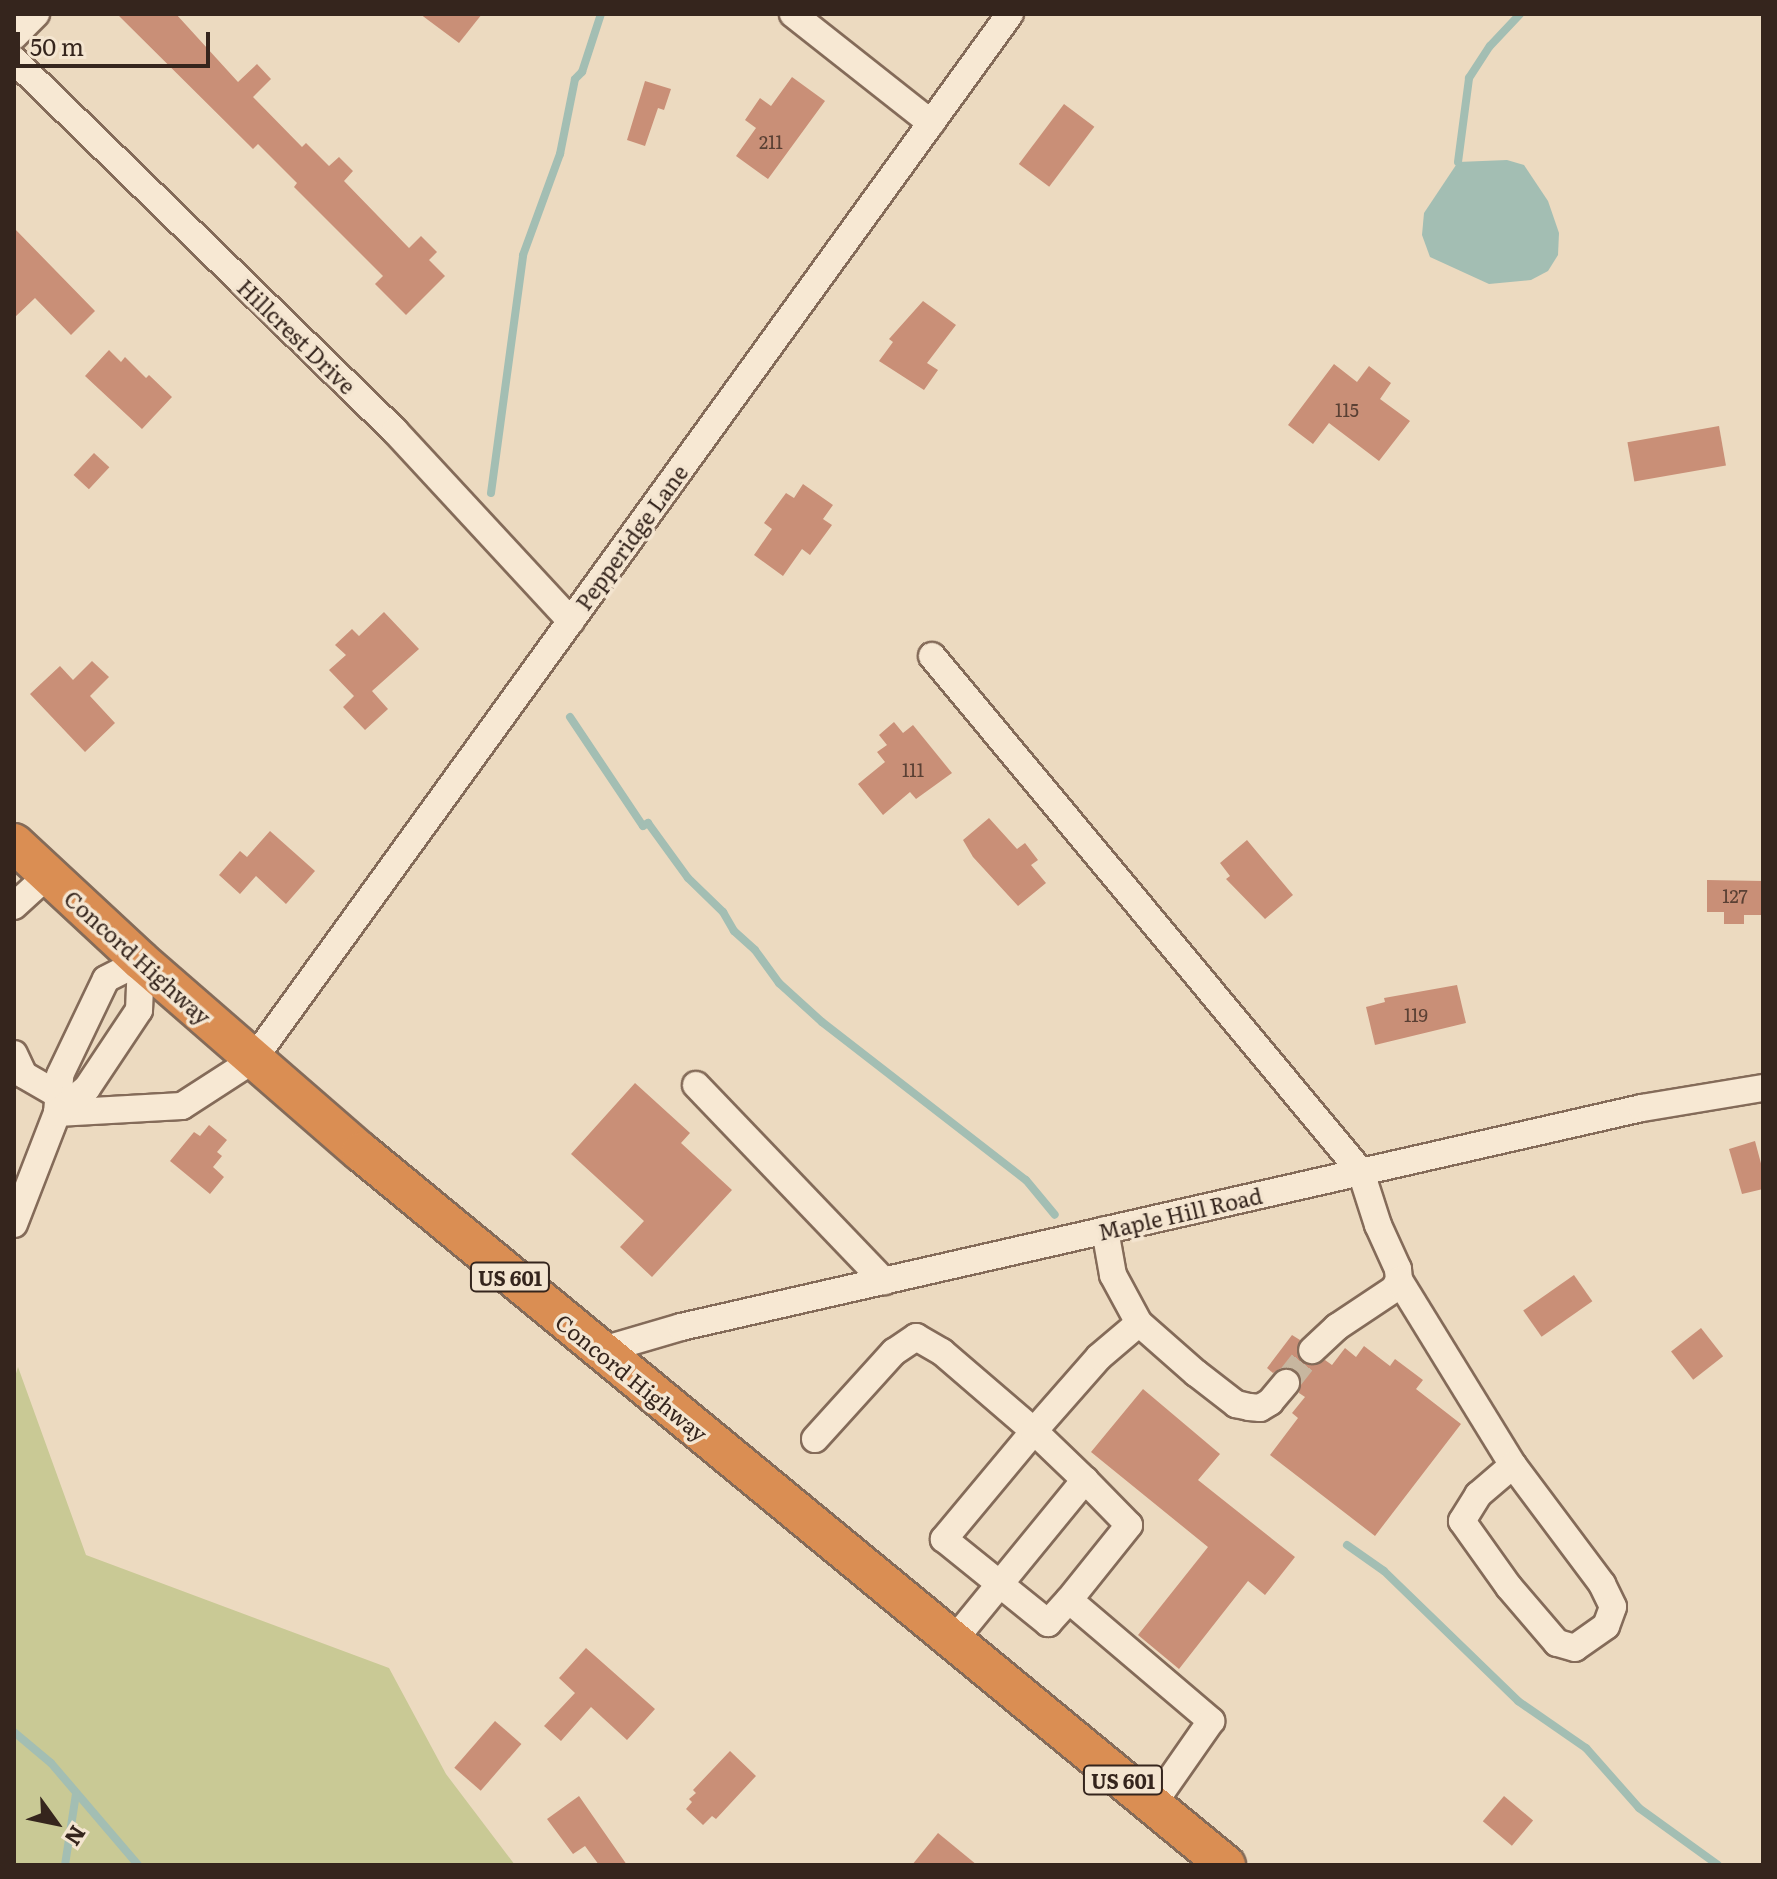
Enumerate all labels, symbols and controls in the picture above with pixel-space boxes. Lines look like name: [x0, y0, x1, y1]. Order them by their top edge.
scale bar: [20, 16, 214, 66]
text: 50 m: [30, 28, 84, 63]
house number: 211: [759, 131, 783, 153]
street label: Hillcrest Drive: [233, 273, 361, 399]
house number: 115: [1335, 399, 1359, 421]
street label: Pepperidge Lane: [570, 459, 692, 615]
house number: 111: [902, 759, 924, 781]
street label: Concord Highway: [59, 884, 217, 1030]
house number: 127: [1722, 885, 1748, 907]
house number: 119: [1404, 1004, 1428, 1026]
street label: Maple Hill Road: [1095, 1181, 1265, 1245]
road number: US 601: [468, 1261, 552, 1293]
street label: Concord Highway: [551, 1308, 713, 1446]
road number: US 601: [1081, 1764, 1165, 1796]
north arrow: [16, 1783, 96, 1863]
text: N: [58, 1820, 95, 1853]

